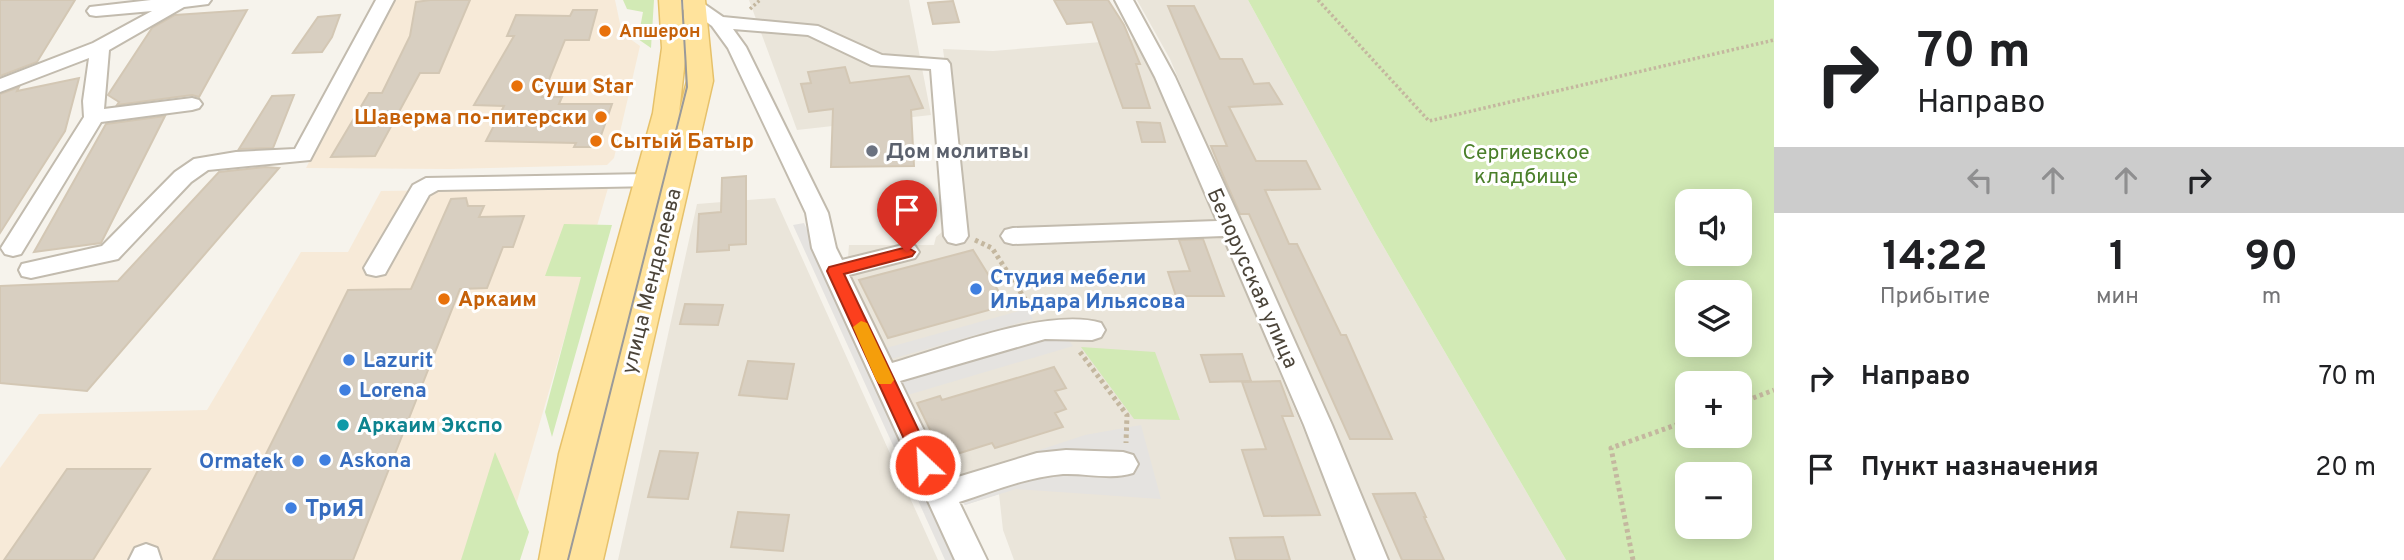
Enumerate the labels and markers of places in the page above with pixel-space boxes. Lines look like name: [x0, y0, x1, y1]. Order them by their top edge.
place label: Апшерон: [619, 21, 701, 44]
marker: Апшерон: [597, 23, 613, 39]
place label: Суши Star: [531, 74, 634, 101]
marker: Суши Star: [509, 78, 525, 94]
place label: Шаверма по-питерски: [354, 105, 587, 132]
marker: Шаверма по-питерски: [593, 109, 609, 125]
place label: Сытый Батыр: [610, 129, 754, 156]
marker: Сытый Батыр: [588, 133, 604, 149]
place label: Дом молитвы: [886, 139, 1029, 166]
marker: Дом молитвы: [864, 143, 880, 159]
pin: [877, 180, 937, 252]
place label: Студия мебели Ильдара Ильясова: [990, 265, 1186, 316]
marker: Студия мебели Ильдара Ильясова: [968, 281, 984, 297]
place label: Аркаим: [458, 287, 537, 314]
marker: Аркаим: [436, 291, 452, 307]
place label: Lazurit: [363, 348, 433, 375]
marker: Lazurit: [341, 352, 357, 368]
place label: Lorena: [359, 378, 427, 405]
marker: Lorena: [337, 382, 353, 398]
place label: Аркаим Экспо: [357, 413, 503, 440]
marker: Аркаим Экспо: [335, 417, 351, 433]
place label: Askona: [339, 448, 411, 475]
place label: Ormatek: [199, 449, 284, 476]
marker: Askona: [317, 452, 333, 468]
marker: Ormatek: [290, 453, 306, 469]
place label: ТриЯ: [305, 495, 364, 525]
marker: ТриЯ: [283, 500, 299, 516]

